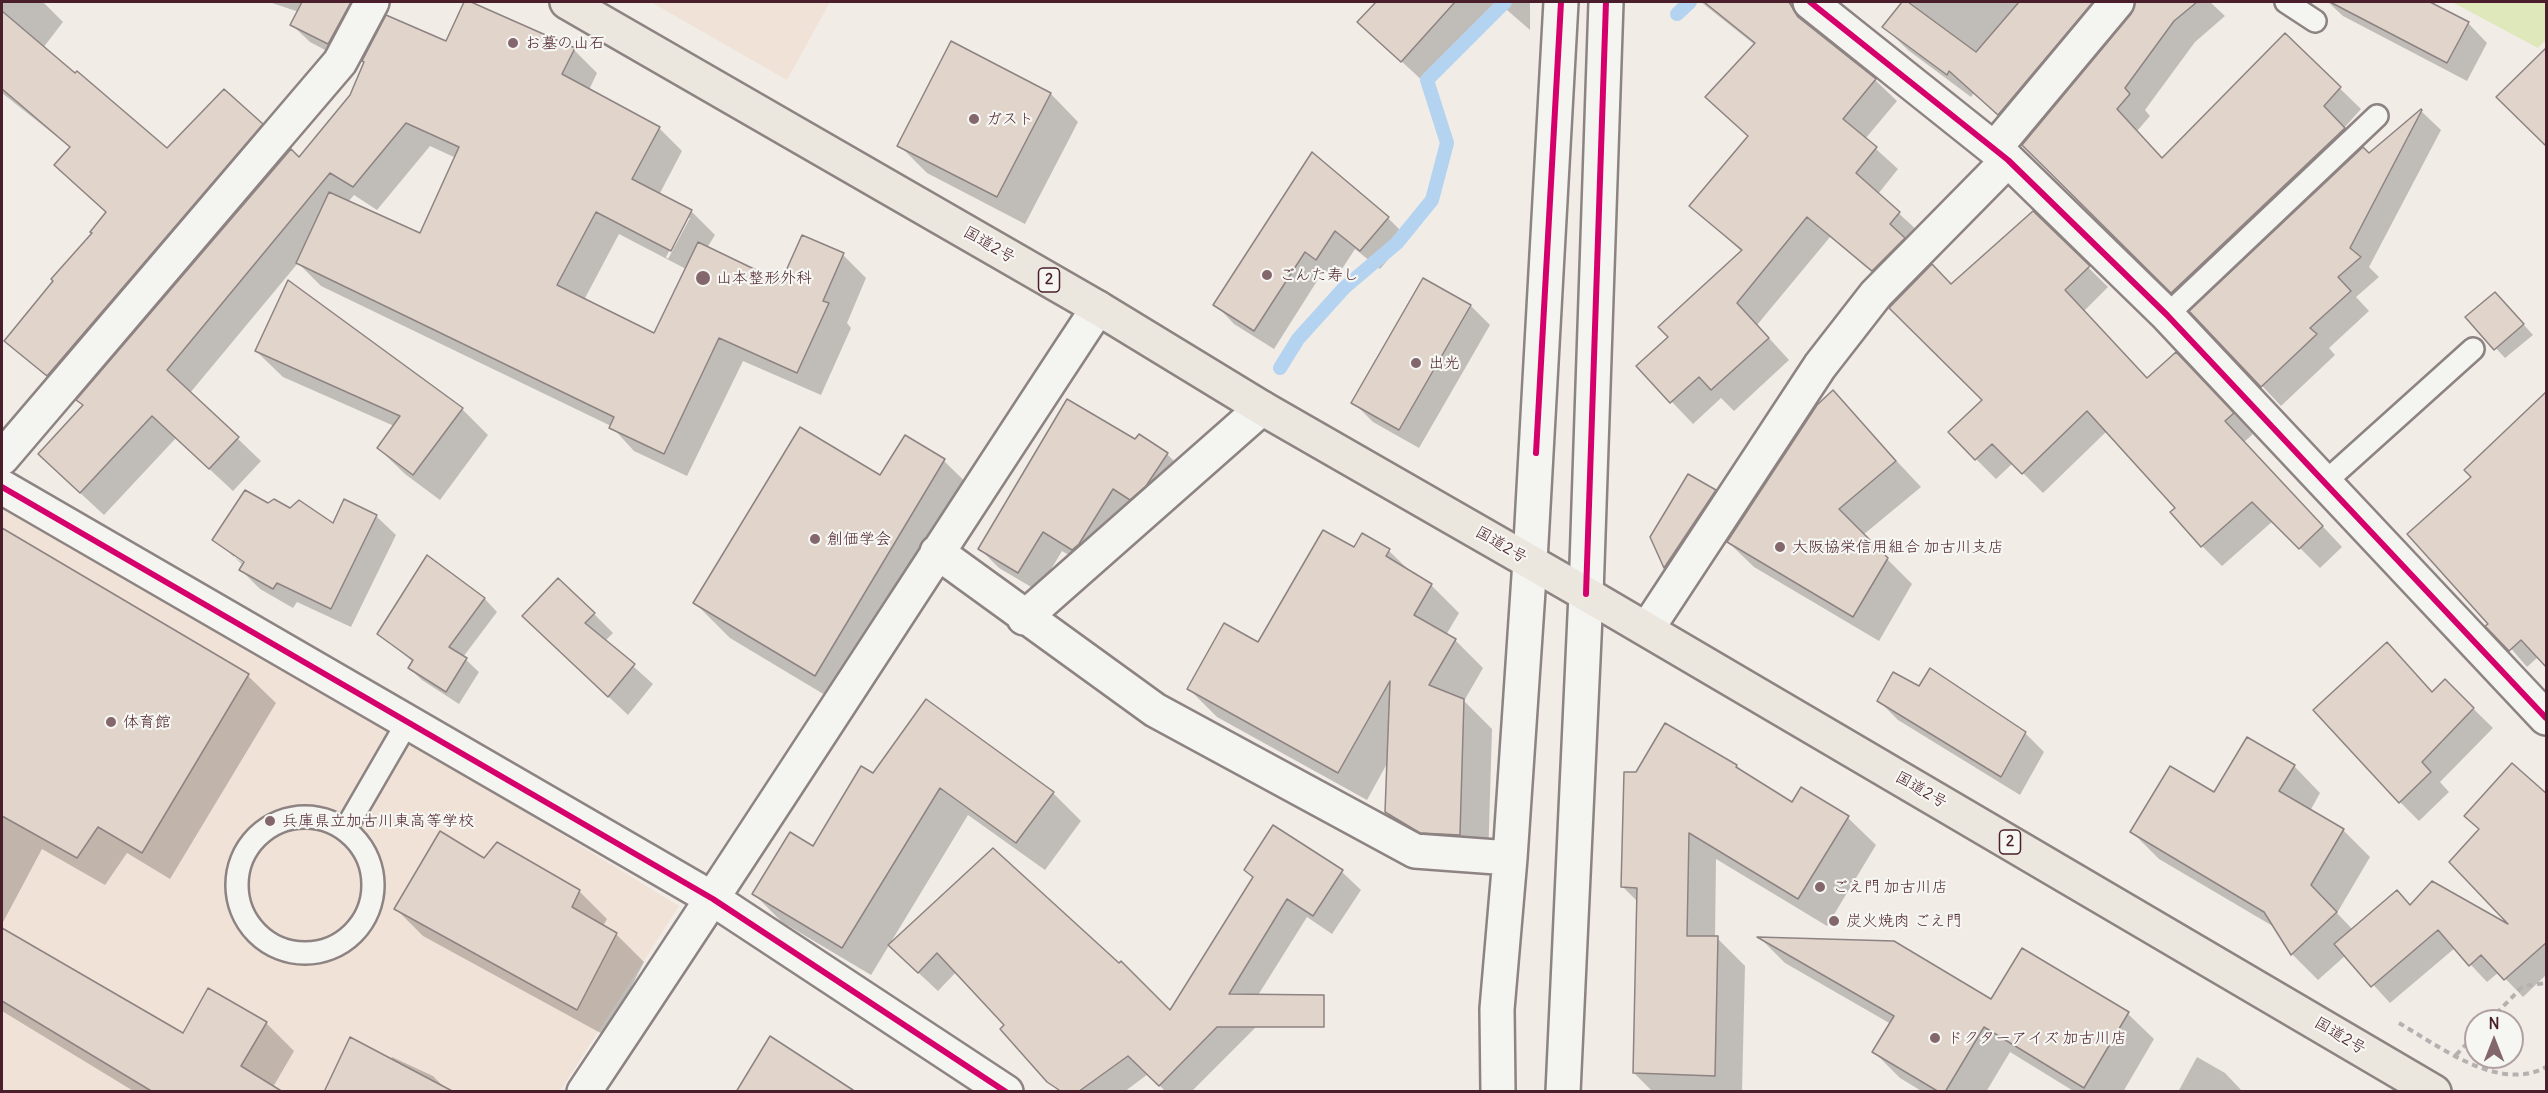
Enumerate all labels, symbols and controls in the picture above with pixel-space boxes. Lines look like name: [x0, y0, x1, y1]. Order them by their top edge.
place label: お墓の山石: [525, 33, 605, 53]
marker: お墓の山石: [506, 36, 520, 50]
place label: ガスト: [986, 109, 1034, 129]
marker: ガスト: [967, 112, 981, 126]
street label: 国道2号: [960, 222, 1018, 268]
place label: ごんた寿し: [1279, 265, 1359, 285]
place label: 山本整形外科: [716, 268, 812, 288]
road number: 2: [1038, 268, 1060, 292]
marker: ごんた寿し: [1260, 268, 1274, 282]
marker: 山本整形外科: [694, 269, 712, 287]
place label: 出光: [1428, 353, 1460, 373]
marker: 出光: [1409, 356, 1423, 370]
street label: 国道2号: [1472, 522, 1530, 568]
place label: 創価学会: [827, 529, 891, 549]
marker: 創価学会: [808, 532, 822, 546]
place label: 大阪協栄信用組合 加古川支店: [1792, 537, 2004, 557]
marker: 大阪協栄信用組合 加古川支店: [1773, 540, 1787, 554]
place label: 体育館: [123, 712, 171, 732]
marker: 体育館: [104, 715, 118, 729]
street label: 国道2号: [1892, 767, 1950, 813]
place label: 兵庫県立加古川東高等学校: [282, 811, 474, 831]
marker: 兵庫県立加古川東高等学校: [263, 814, 277, 828]
road number: 2: [2000, 830, 2020, 854]
place label: ごえ門 加古川店: [1832, 877, 1948, 897]
marker: ごえ門 加古川店: [1813, 880, 1827, 894]
place label: 炭火焼肉 ごえ門: [1846, 911, 1962, 931]
marker: 炭火焼肉 ごえ門: [1827, 914, 1841, 928]
north arrow: [2464, 1009, 2524, 1069]
street label: 国道2号: [2311, 1013, 2369, 1059]
text: N: [2488, 1013, 2500, 1033]
place label: ドクターアイズ 加古川店: [1947, 1028, 2127, 1048]
marker: ドクターアイズ 加古川店: [1928, 1031, 1942, 1045]

